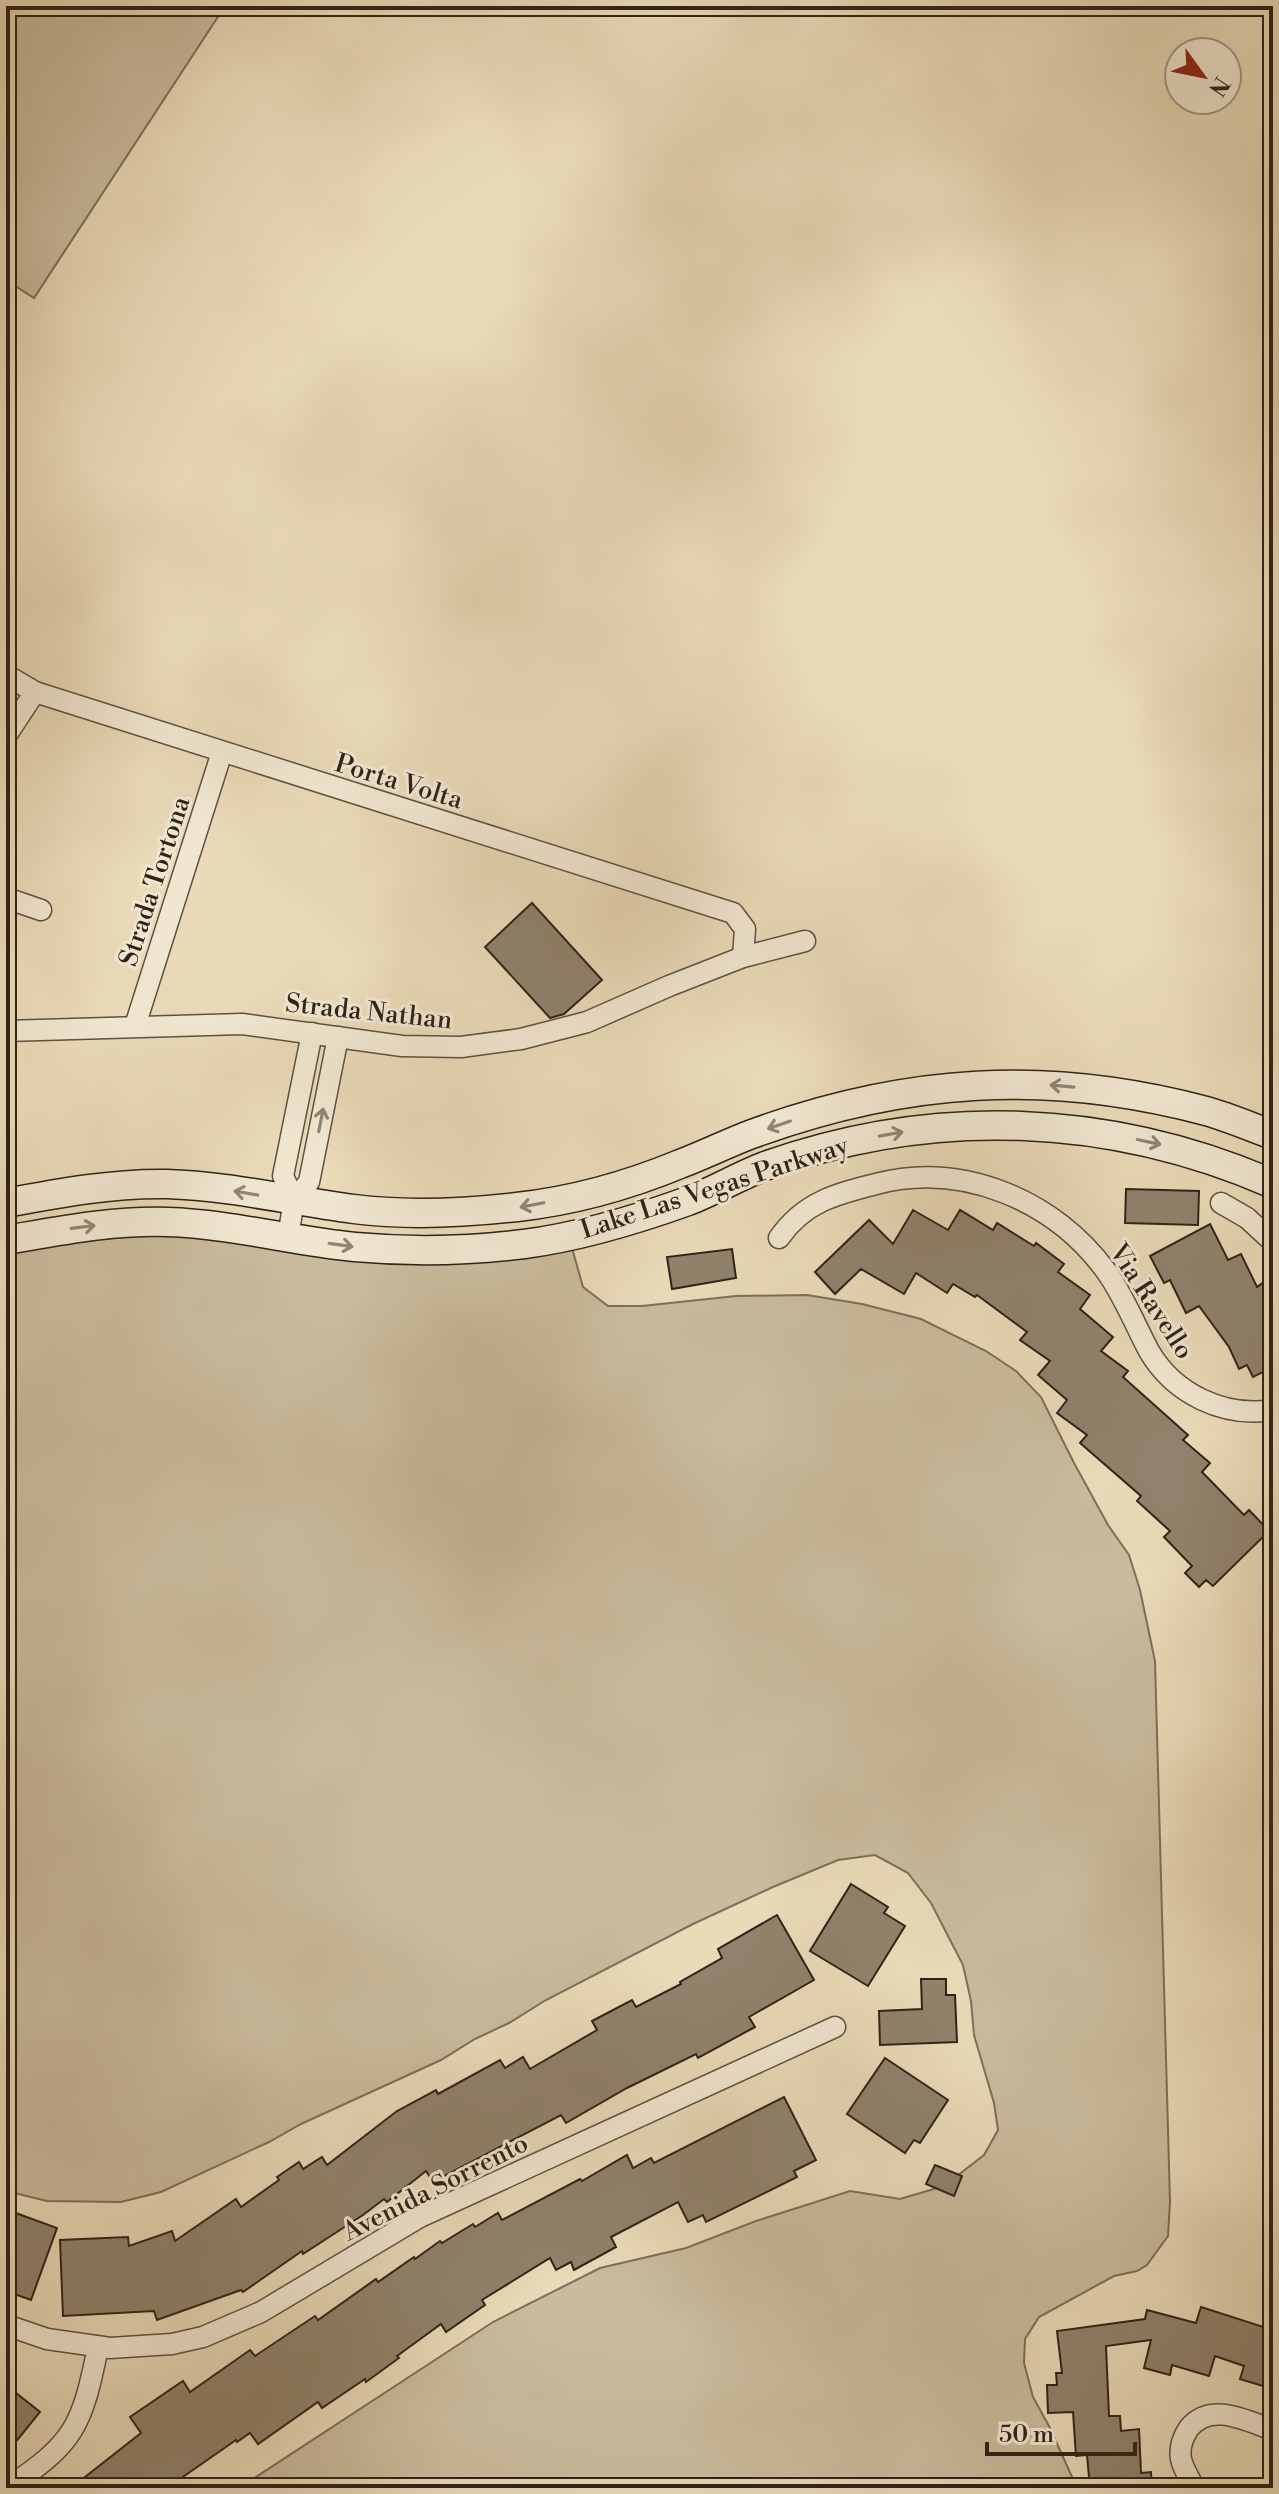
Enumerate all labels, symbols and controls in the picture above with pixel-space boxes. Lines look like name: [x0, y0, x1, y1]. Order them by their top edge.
north arrow: [1163, 36, 1243, 116]
text: N: [1202, 71, 1235, 101]
street label: Porta Volta: [331, 747, 467, 817]
street label: Strada Tortona: [112, 792, 198, 970]
street label: Strada Nathan: [284, 987, 454, 1037]
one-way arrow: [1049, 1078, 1076, 1093]
one-way arrow: [314, 1108, 329, 1133]
one-way arrow: [766, 1118, 791, 1133]
one-way arrow: [878, 1126, 903, 1141]
street label: Lake Las Vegas Parkway: [576, 1129, 853, 1246]
one-way arrow: [1136, 1135, 1161, 1150]
one-way arrow: [234, 1184, 259, 1199]
one-way arrow: [520, 1198, 545, 1213]
one-way arrow: [70, 1219, 95, 1234]
street label: Via Ravello: [1101, 1237, 1200, 1365]
one-way arrow: [328, 1238, 353, 1253]
street label: Avenida Sorrento: [336, 2127, 534, 2249]
scale bar: [987, 2406, 1135, 2456]
text: 50 m: [999, 2420, 1054, 2450]

